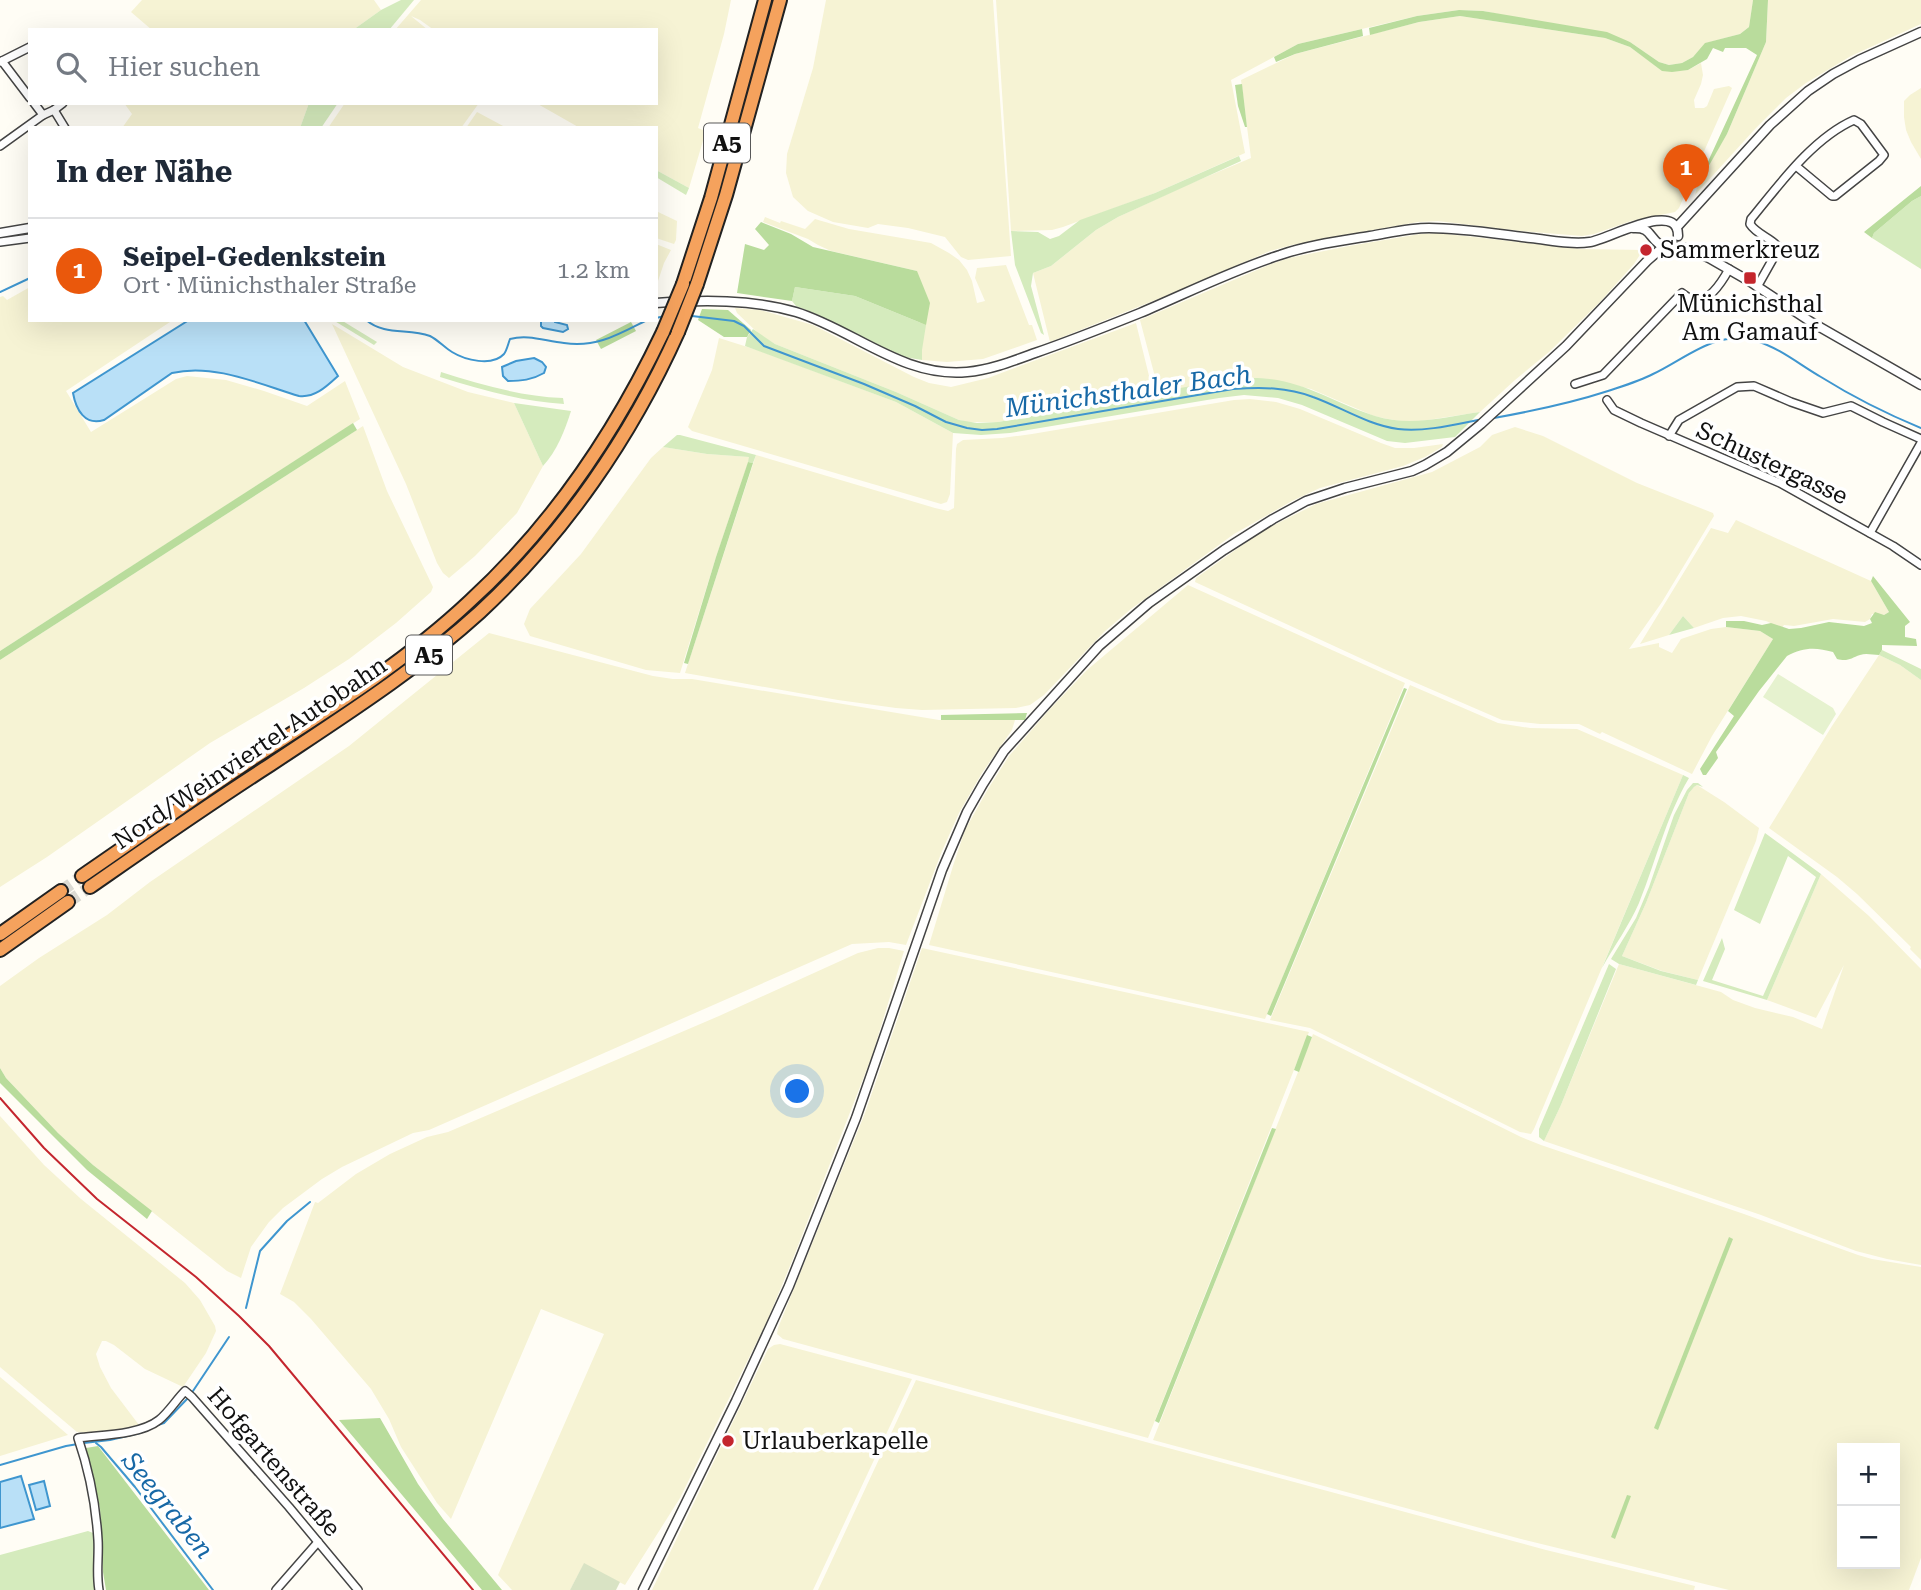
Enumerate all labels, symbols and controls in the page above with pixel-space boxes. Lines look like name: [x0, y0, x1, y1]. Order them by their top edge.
search box: [28, 28, 658, 105]
icon: search: [52, 48, 90, 86]
text: Hier suchen: [108, 52, 260, 82]
road number: A5: [704, 124, 750, 162]
pin: 1: [1663, 144, 1709, 202]
text: In der Nähe: [56, 154, 232, 189]
place label: Sammerkreuz: [1660, 236, 1819, 264]
text: Seipel-Gedenkstein: [123, 242, 386, 272]
marker: Sammerkreuz: [1638, 242, 1654, 258]
text: 1: [73, 257, 85, 284]
text: 1.2 km: [557, 257, 630, 284]
marker: Münichsthal Am Gamauf: [1742, 270, 1758, 286]
text: Ort · Münichsthaler Straße: [123, 272, 416, 299]
place label: Münichsthal Am Gamauf: [1677, 290, 1823, 346]
water label: Münichsthaler Bach: [1002, 359, 1253, 423]
street label: Schustergasse: [1692, 416, 1852, 510]
road number: A5: [406, 636, 452, 674]
street label: Nord/Weinviertel Autobahn: [108, 651, 392, 855]
your location: [780, 1074, 814, 1108]
street label: Hofgartenstraße: [202, 1382, 346, 1542]
place label: Urlauberkapelle: [742, 1427, 928, 1455]
marker: Urlauberkapelle: [720, 1433, 736, 1449]
map controls: [1837, 1443, 1900, 1569]
button: +: [1837, 1443, 1900, 1506]
water label: Seegraben: [115, 1445, 220, 1564]
button: −: [1837, 1506, 1900, 1569]

